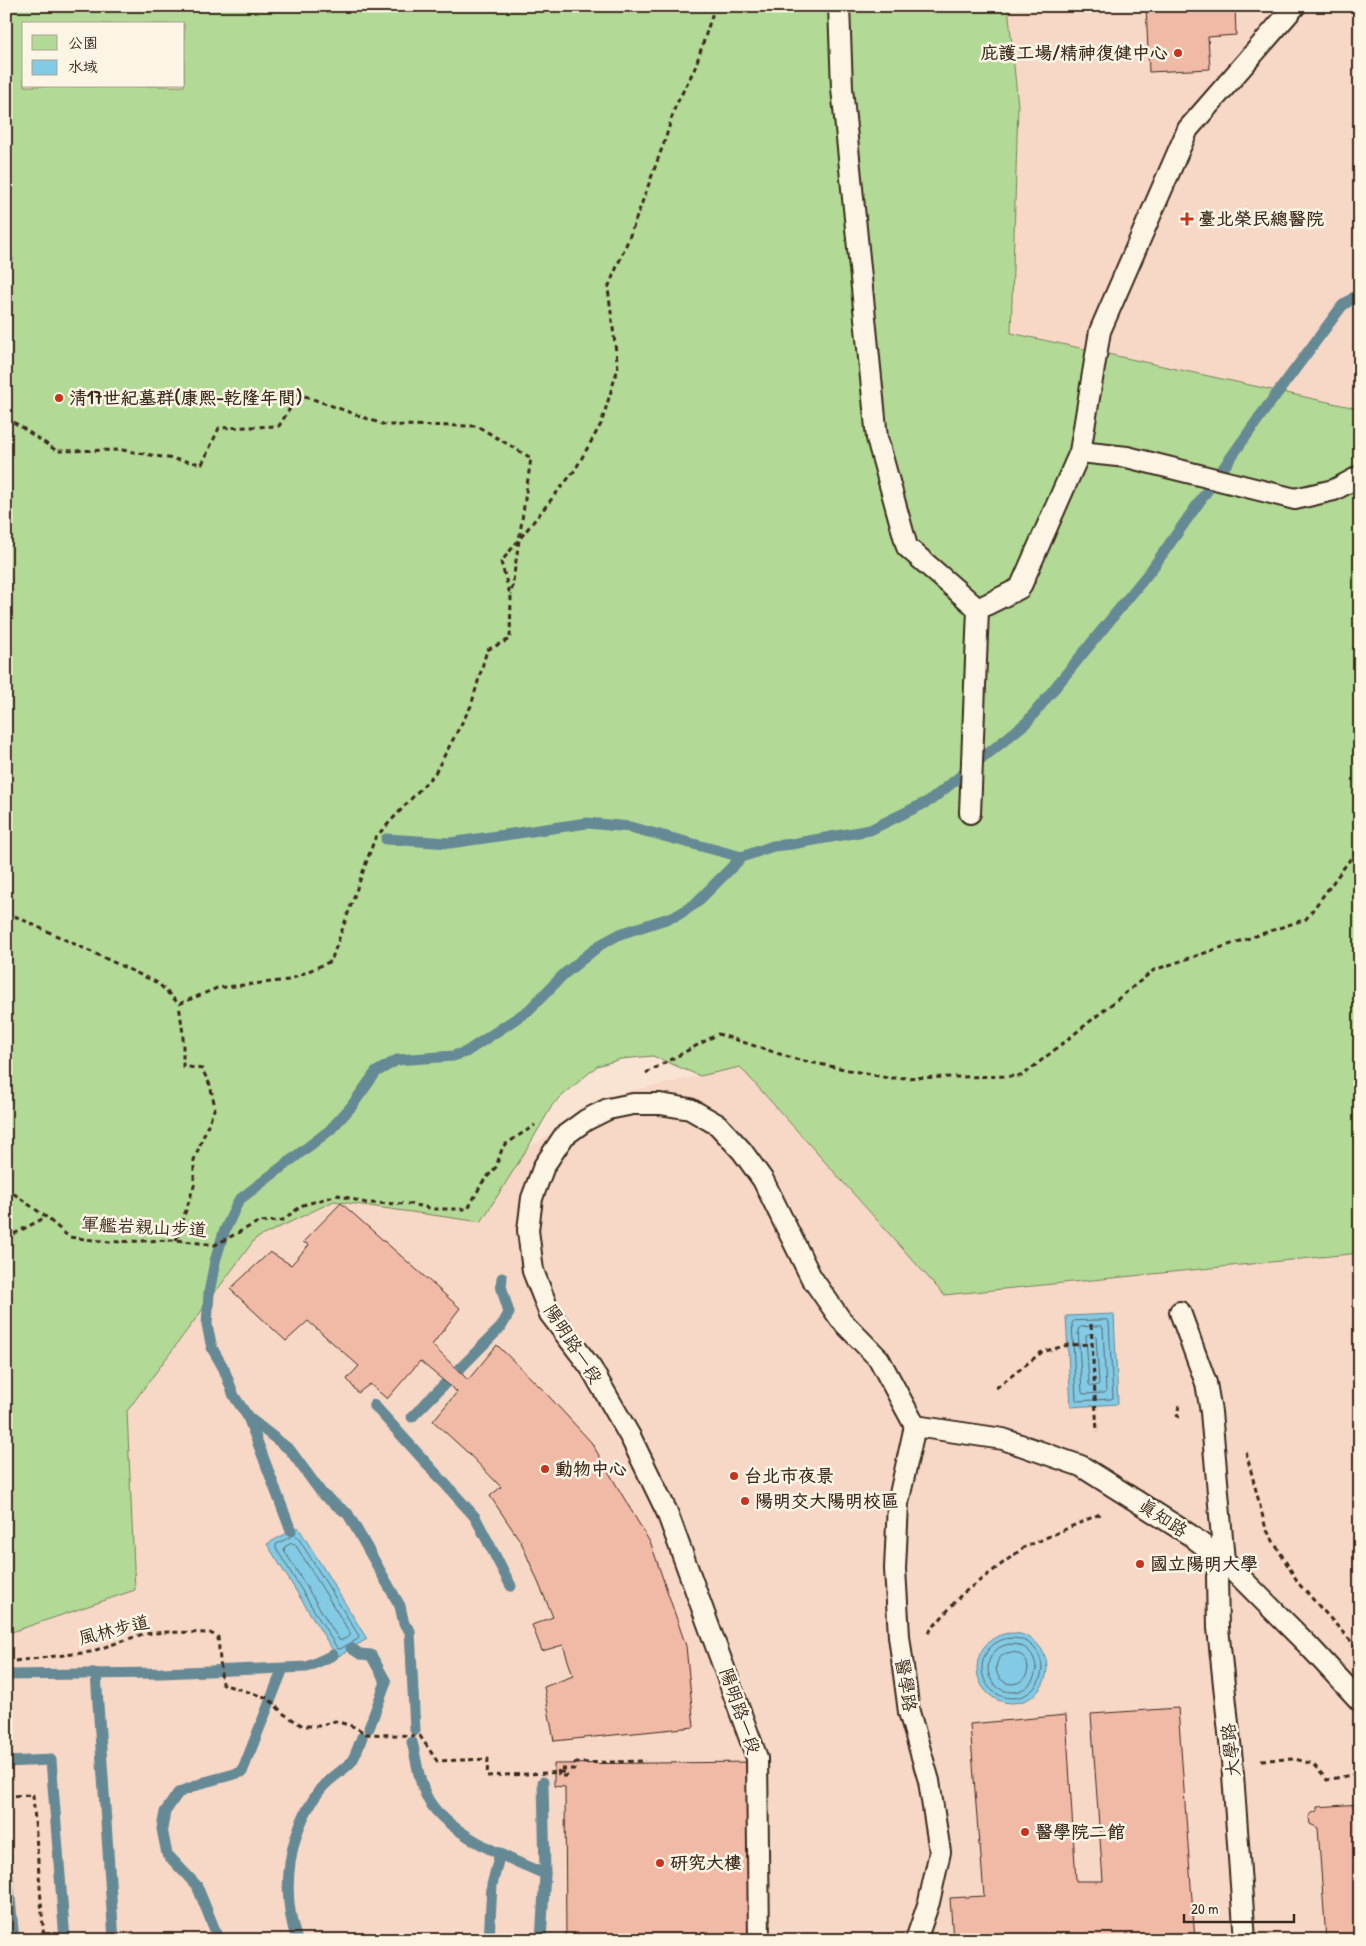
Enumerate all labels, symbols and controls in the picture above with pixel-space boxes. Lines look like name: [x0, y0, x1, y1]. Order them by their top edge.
legend: [22, 22, 185, 88]
text: 公園: [68, 32, 98, 53]
place label: 庇護工場/精神復健中心: [980, 40, 1168, 65]
marker: 庇護工場/精神復健中心: [1172, 47, 1184, 59]
text: 水域: [68, 56, 98, 77]
place label: 臺北榮民總醫院: [1198, 206, 1324, 231]
marker: 臺北榮民總醫院: [1180, 212, 1194, 226]
place label: 清17世紀墓群(康熙-乾隆年間): [69, 385, 302, 410]
marker: 清17世紀墓群(康熙-乾隆年間): [53, 392, 65, 404]
street label: 軍艦岩親山步道: [80, 1211, 208, 1242]
street label: 陽明路一段: [538, 1299, 608, 1388]
place label: 動物中心: [555, 1456, 627, 1481]
marker: 動物中心: [539, 1463, 551, 1475]
place label: 台北市夜景: [744, 1463, 834, 1488]
marker: 台北市夜景: [728, 1470, 740, 1482]
place label: 陽明交大陽明校區: [755, 1488, 899, 1513]
street label: 真知路: [1134, 1492, 1193, 1543]
marker: 陽明交大陽明校區: [739, 1495, 751, 1507]
place label: 國立陽明大學: [1150, 1551, 1258, 1576]
marker: 國立陽明大學: [1134, 1558, 1146, 1570]
street label: 風林步道: [76, 1609, 152, 1650]
street label: 醫學路: [890, 1656, 923, 1714]
street label: 陽明路一段: [714, 1664, 767, 1757]
street label: 大學路: [1215, 1722, 1246, 1778]
place label: 醫學院二館: [1035, 1819, 1125, 1844]
marker: 醫學院二館: [1019, 1826, 1031, 1838]
place label: 研究大樓: [670, 1850, 742, 1875]
marker: 研究大樓: [654, 1857, 666, 1869]
scale bar: [1184, 1891, 1294, 1923]
text: 20 m: [1191, 1898, 1218, 1919]

